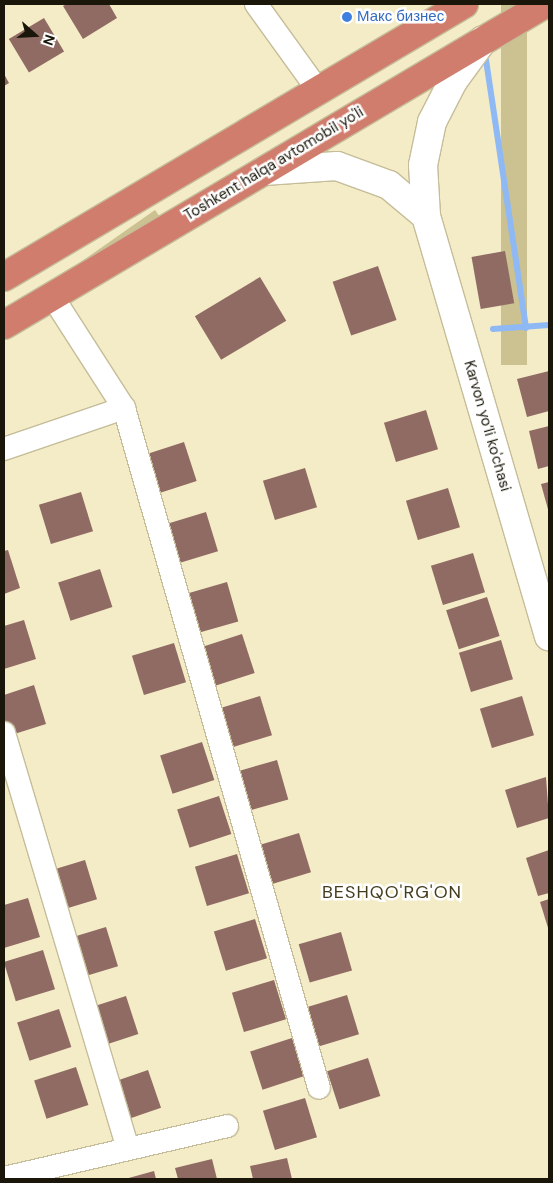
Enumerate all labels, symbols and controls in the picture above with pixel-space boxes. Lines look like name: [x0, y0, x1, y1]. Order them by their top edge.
place label: Макс бизнес: [357, 8, 444, 26]
north arrow: [10, 10, 60, 60]
marker: Макс бизнес: [341, 11, 353, 23]
text: N: [39, 32, 59, 48]
street label: Toshkent halqa avtomobil yo'li: [181, 103, 367, 225]
street label: Karvon yo‘li ko'chasi: [460, 358, 514, 494]
district label: BESHQO'RG'ON: [320, 881, 464, 903]

